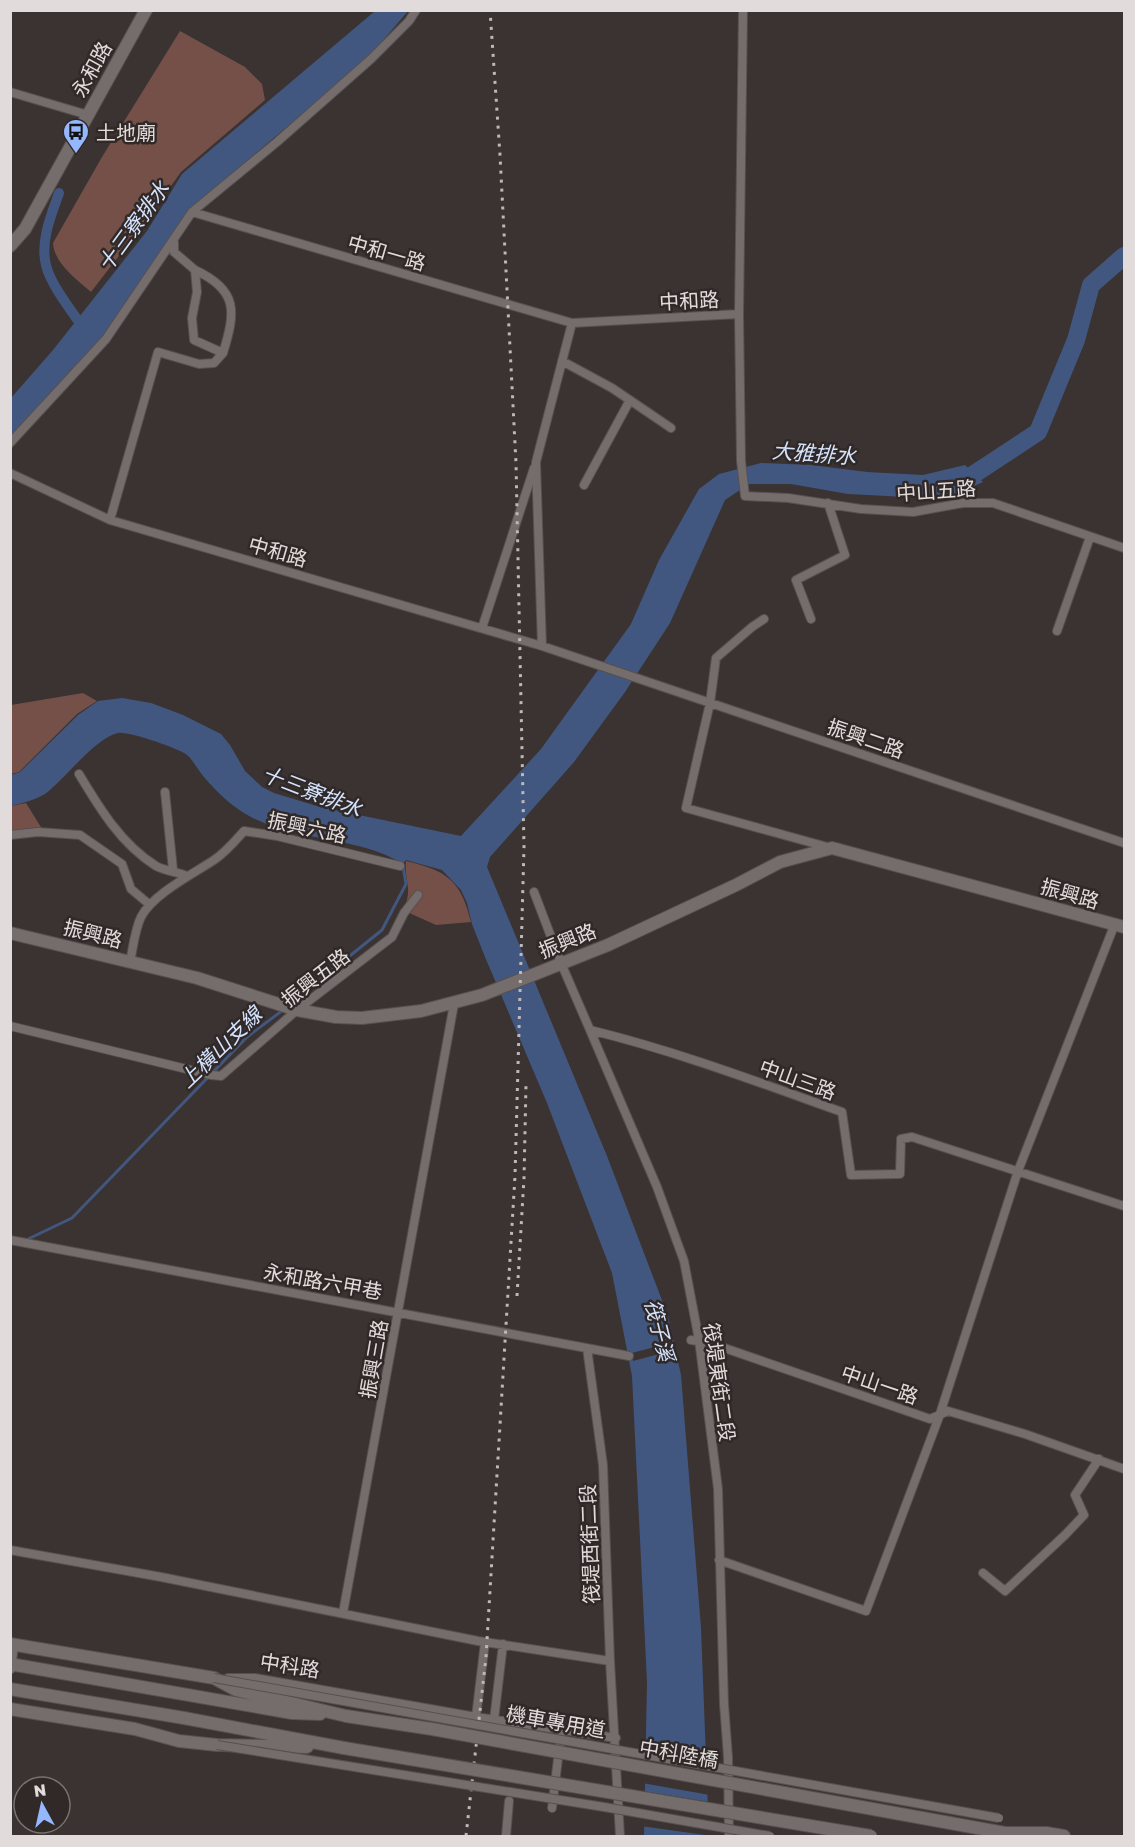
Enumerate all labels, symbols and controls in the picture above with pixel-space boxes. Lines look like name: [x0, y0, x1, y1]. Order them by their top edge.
street label: 永和路: [66, 37, 116, 101]
bus stop icon: 土地廟: [61, 117, 91, 155]
place label: 土地廟: [96, 120, 156, 144]
water label: 十三寮排水: [92, 175, 175, 276]
street label: 中和一路: [345, 229, 429, 275]
street label: 中和路: [658, 286, 720, 314]
water label: 大雅排水: [771, 437, 858, 469]
street label: 中山五路: [895, 475, 977, 505]
street label: 中和路: [246, 531, 310, 571]
street label: 振興二路: [824, 714, 908, 762]
water label: 十三寮排水: [258, 760, 367, 822]
street label: 振興六路: [265, 807, 349, 847]
street label: 振興路: [1038, 873, 1102, 913]
street label: 振興路: [61, 914, 125, 952]
street label: 振興路: [535, 918, 599, 962]
street label: 振興五路: [276, 943, 354, 1011]
water label: 上橫山支線: [173, 1000, 268, 1093]
street label: 中山三路: [756, 1054, 840, 1104]
street label: 永和路六甲巷: [262, 1259, 384, 1303]
water label: 筏子溪: [640, 1296, 681, 1367]
street label: 振興三路: [354, 1318, 392, 1400]
street label: 筏堤東街二段: [700, 1321, 740, 1443]
street label: 中山一路: [838, 1360, 922, 1408]
street label: 筏堤西街二段: [575, 1484, 603, 1604]
street label: 中科路: [258, 1648, 322, 1682]
street label: 機車專用道: [505, 1700, 607, 1742]
street label: 中科陸橋: [638, 1734, 720, 1772]
north arrow: [12, 1775, 72, 1835]
text: N: [32, 1779, 47, 1801]

